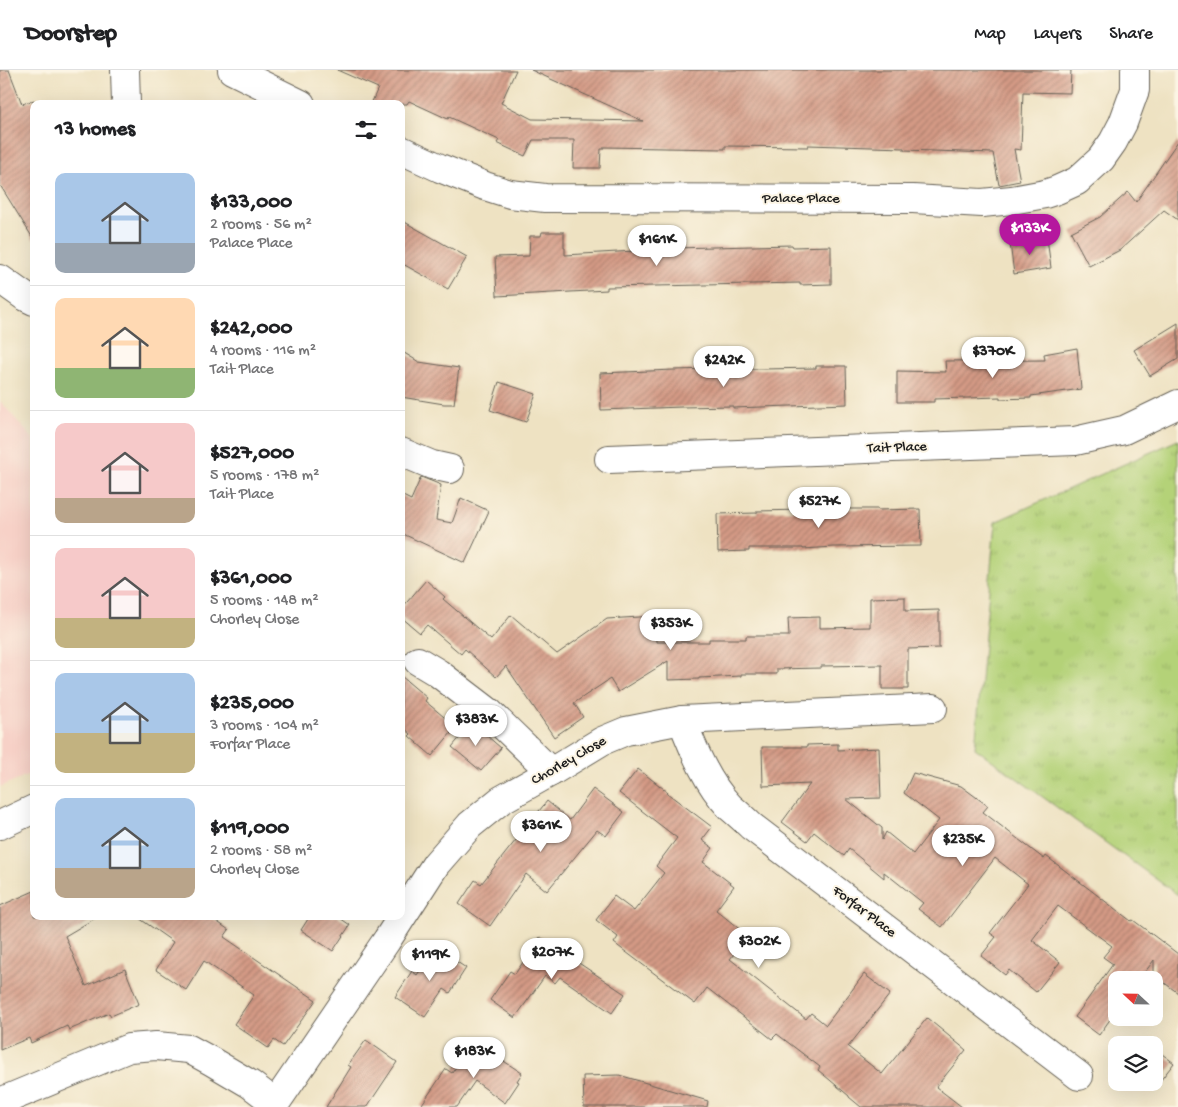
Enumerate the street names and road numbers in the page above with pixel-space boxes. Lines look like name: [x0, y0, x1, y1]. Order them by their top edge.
street label: Palace Place: [761, 190, 840, 208]
street label: Tait Place: [866, 438, 927, 458]
street label: Chorley Close: [528, 732, 610, 790]
street label: Forfar Place: [828, 882, 900, 942]

